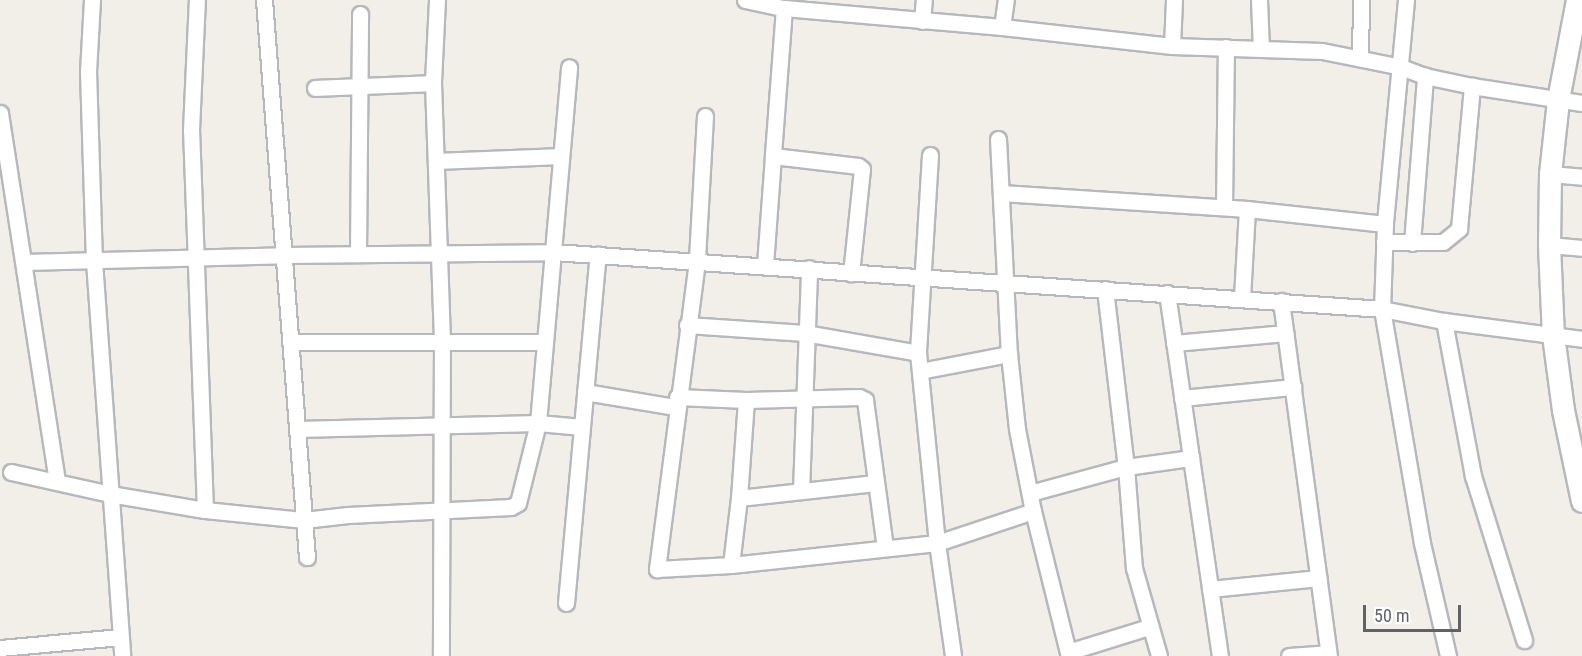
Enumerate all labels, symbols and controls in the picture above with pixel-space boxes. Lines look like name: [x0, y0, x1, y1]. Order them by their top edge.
scale bar: [1366, 593, 1464, 631]
text: 50 m: [1374, 605, 1409, 626]

